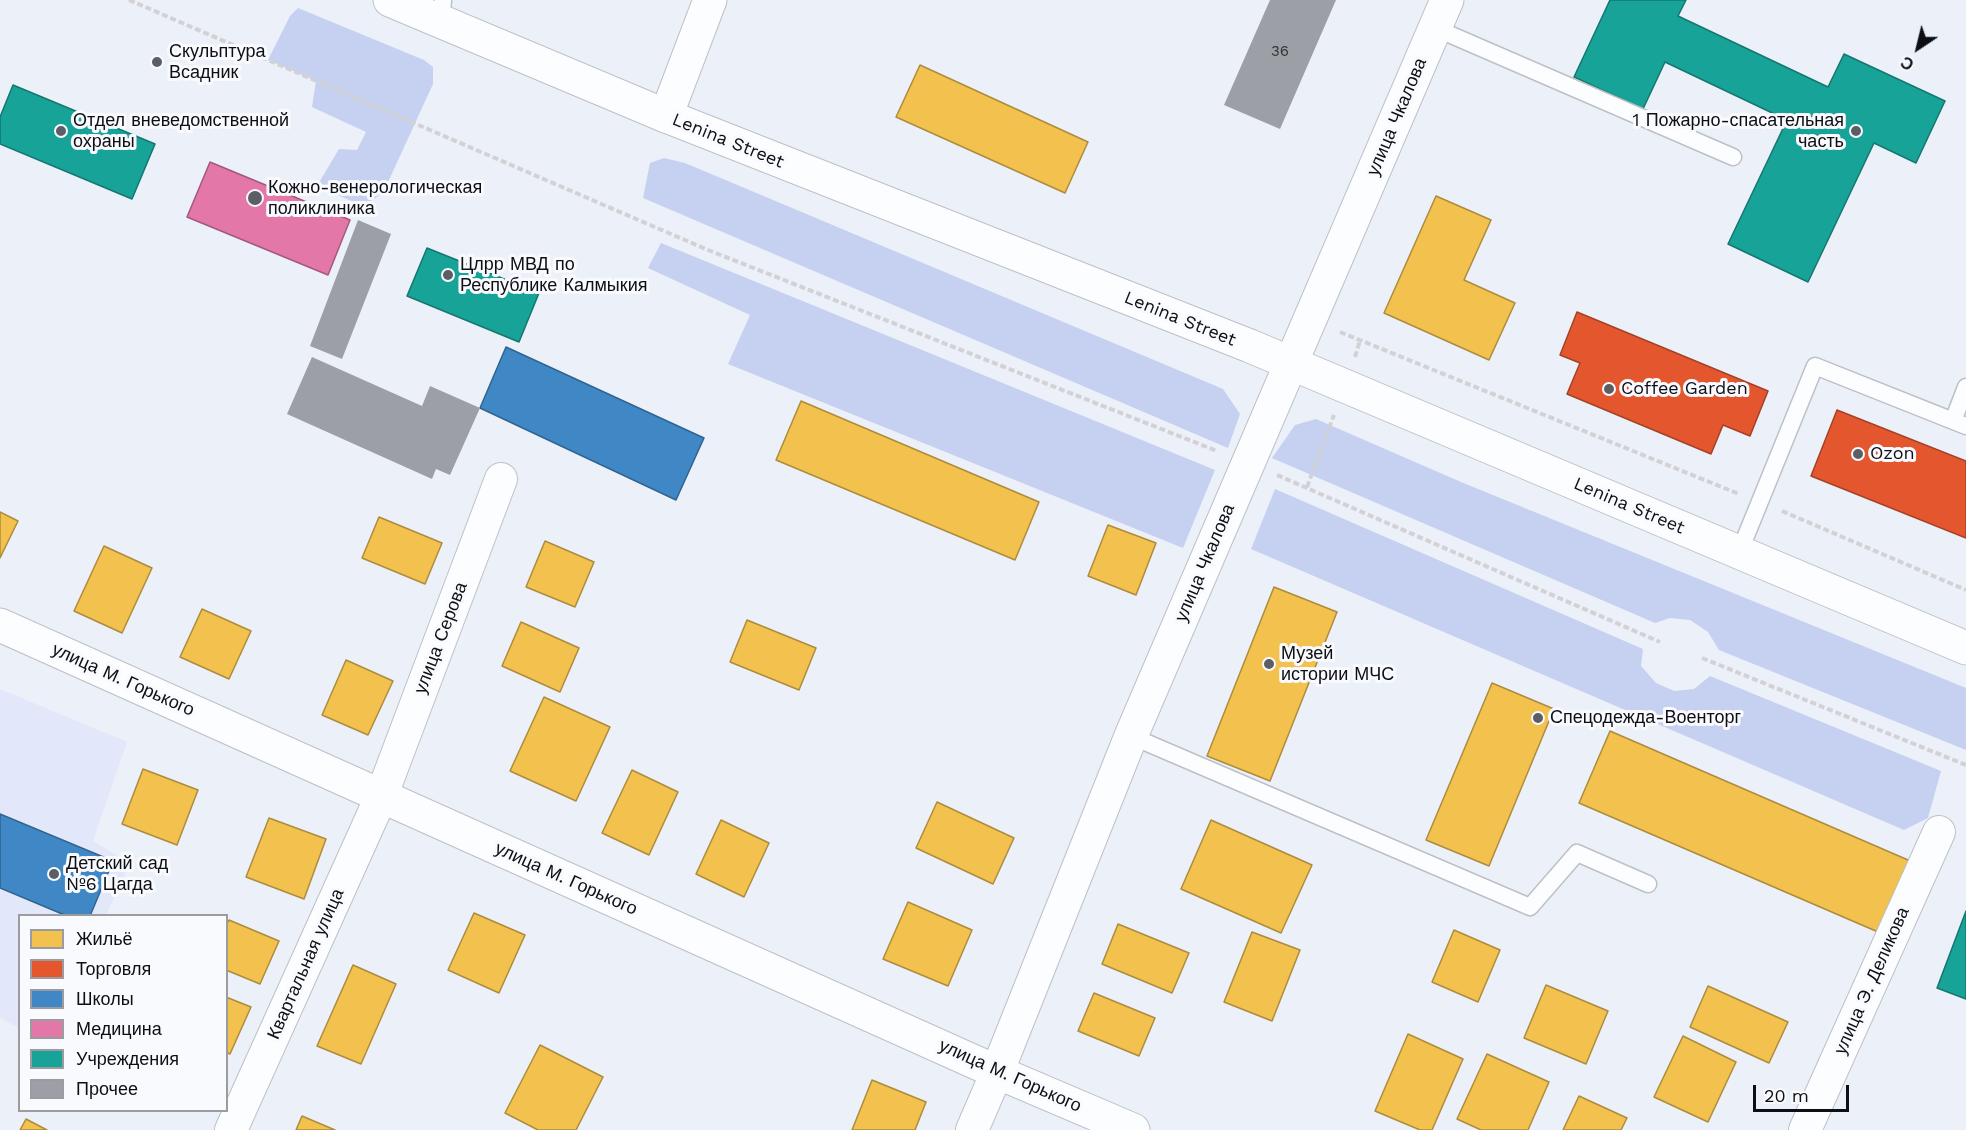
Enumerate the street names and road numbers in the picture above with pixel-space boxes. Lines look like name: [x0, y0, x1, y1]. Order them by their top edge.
street label: улица Чкалова: [1362, 55, 1432, 179]
street label: Lenina Street: [669, 109, 787, 173]
street label: Lenina Street: [1121, 287, 1239, 351]
street label: Lenina Street: [1570, 473, 1688, 539]
street label: улица Чкалова: [1170, 501, 1240, 625]
street label: улица Серова: [410, 579, 472, 697]
street label: улица М. Горького: [48, 639, 198, 721]
street label: улица М. Горького: [491, 838, 641, 920]
street label: Квартальная улица: [263, 885, 349, 1043]
street label: улица Э. Деликова: [1830, 904, 1914, 1058]
street label: улица М. Горького: [935, 1035, 1085, 1117]

